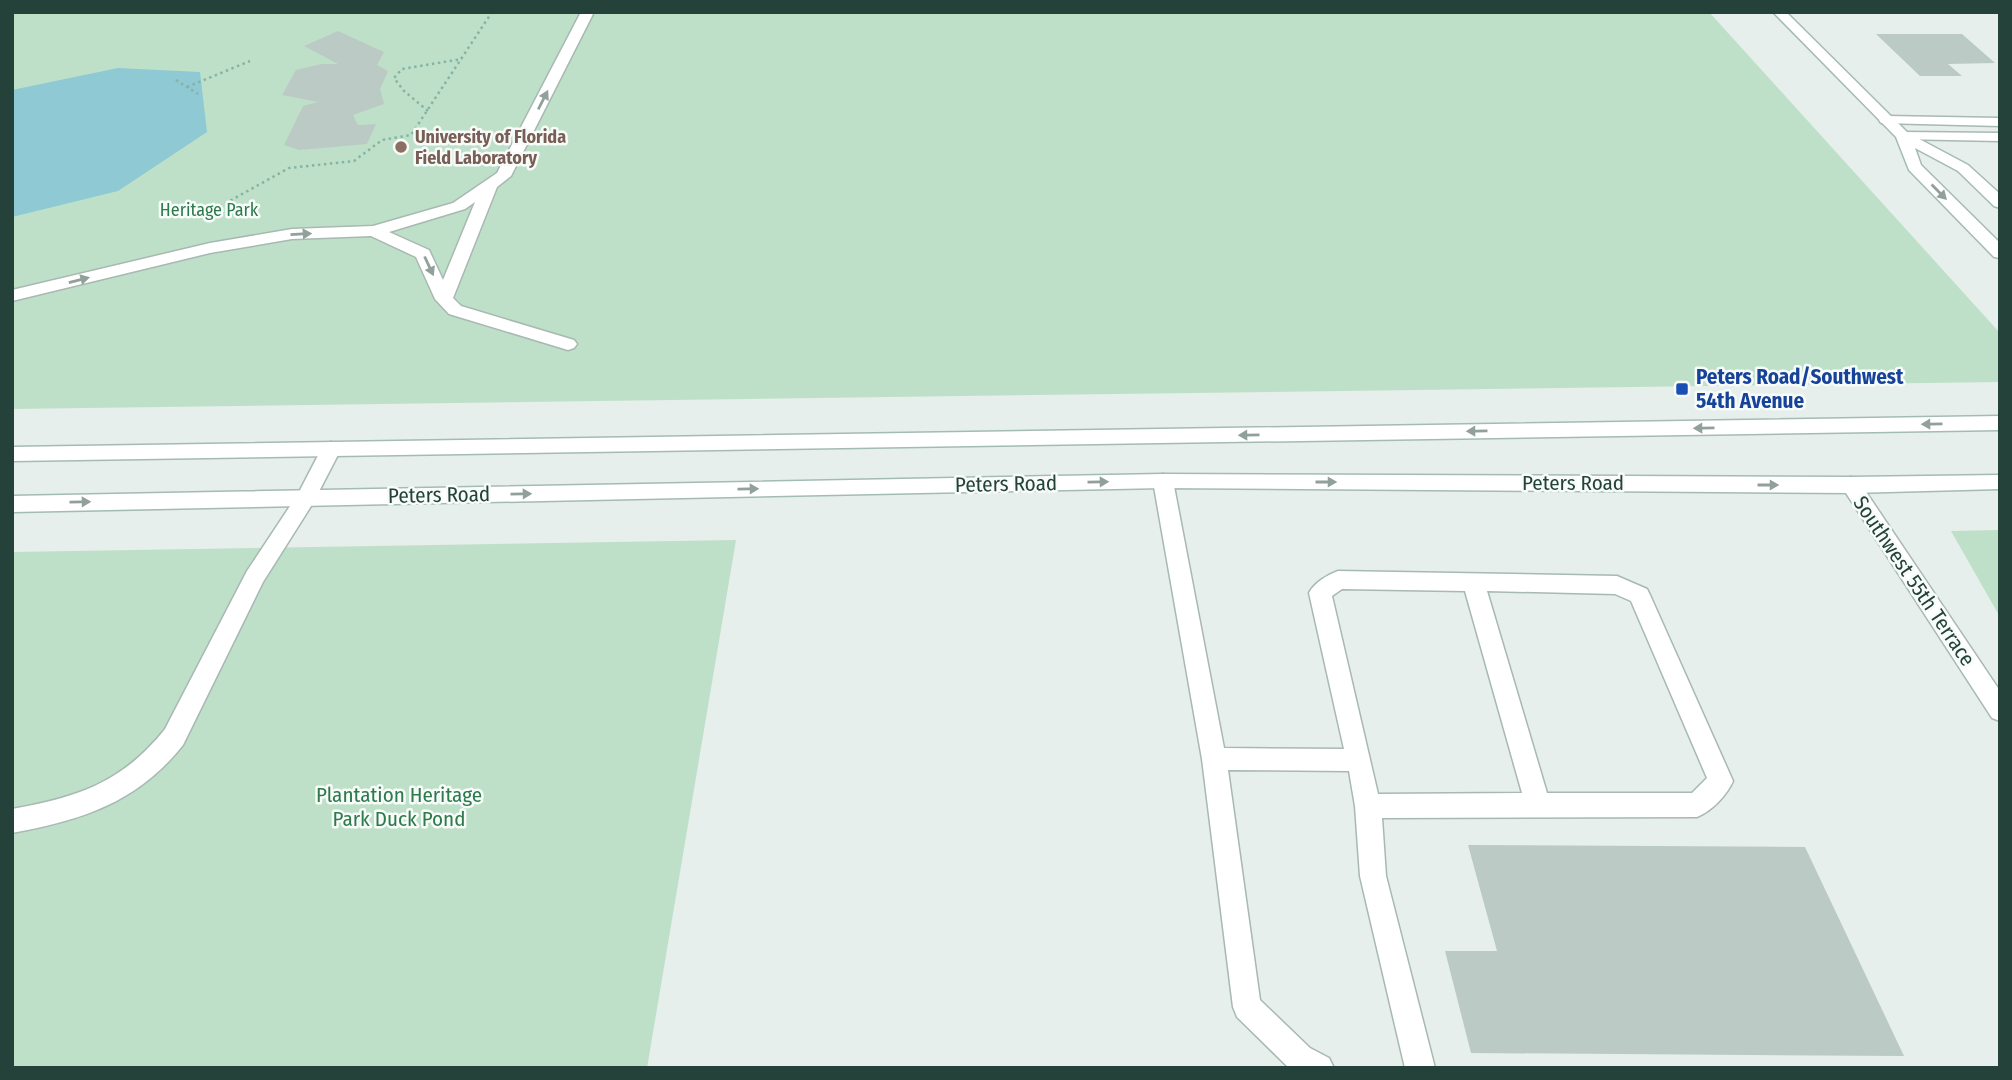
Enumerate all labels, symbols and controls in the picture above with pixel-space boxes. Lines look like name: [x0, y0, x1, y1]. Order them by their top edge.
one-way arrow: [537, 90, 548, 110]
place label: University of Florida Field Laboratory: [415, 126, 566, 169]
marker: University of Florida Field Laboratory: [393, 139, 409, 155]
one-way arrow: [1931, 184, 1947, 200]
park label: Heritage Park: [160, 199, 259, 221]
one-way arrow: [290, 228, 312, 239]
one-way arrow: [423, 256, 435, 276]
one-way arrow: [68, 274, 90, 285]
place label: Peters Road/Southwest 54th Avenue: [1696, 364, 1904, 414]
marker: Peters Road/Southwest 54th Avenue: [1674, 381, 1690, 397]
one-way arrow: [1920, 419, 1942, 430]
one-way arrow: [1693, 422, 1715, 434]
one-way arrow: [1465, 426, 1487, 437]
one-way arrow: [1238, 429, 1260, 441]
street label: Peters Road: [955, 470, 1057, 498]
street label: Peters Road: [1522, 470, 1624, 496]
one-way arrow: [1088, 476, 1110, 488]
one-way arrow: [1315, 476, 1337, 488]
one-way arrow: [1757, 479, 1779, 490]
street label: Peters Road: [388, 481, 490, 509]
one-way arrow: [738, 483, 760, 495]
one-way arrow: [510, 488, 532, 499]
street label: Southwest 55th Terrace: [1847, 491, 1981, 671]
one-way arrow: [70, 497, 92, 508]
park label: Plantation Heritage Park Duck Pond: [316, 782, 482, 832]

